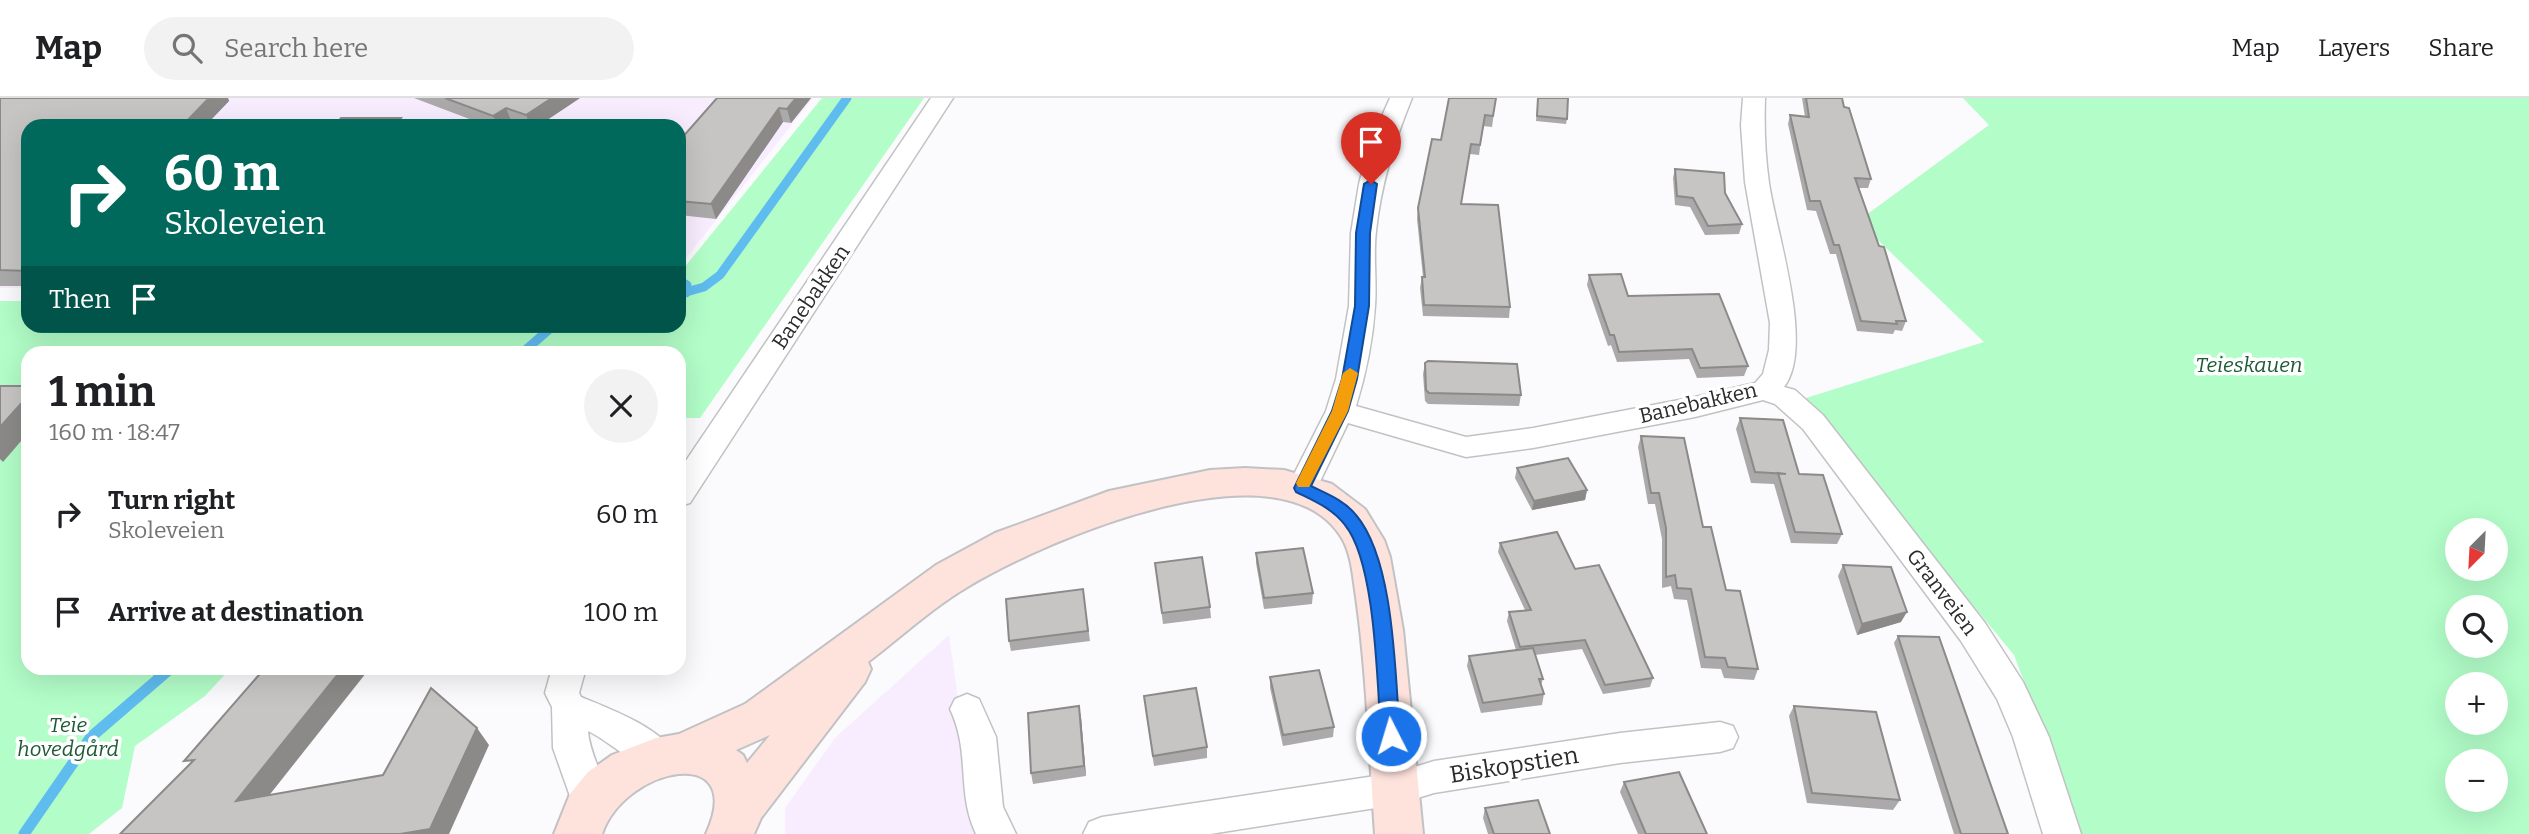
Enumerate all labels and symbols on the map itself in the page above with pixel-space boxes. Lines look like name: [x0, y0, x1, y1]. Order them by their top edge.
pin: [1341, 112, 1401, 184]
street label: Banebakken: [767, 240, 855, 354]
park label: Teieskauen: [2196, 352, 2302, 378]
street label: Banebakken: [1636, 377, 1760, 429]
north arrow: [2445, 518, 2508, 581]
street label: Granveien: [1901, 544, 1983, 640]
position arrow: [1354, 699, 1428, 773]
park label: Teie hovedgård: [17, 712, 119, 762]
street label: Biskopstien: [1448, 741, 1580, 789]

